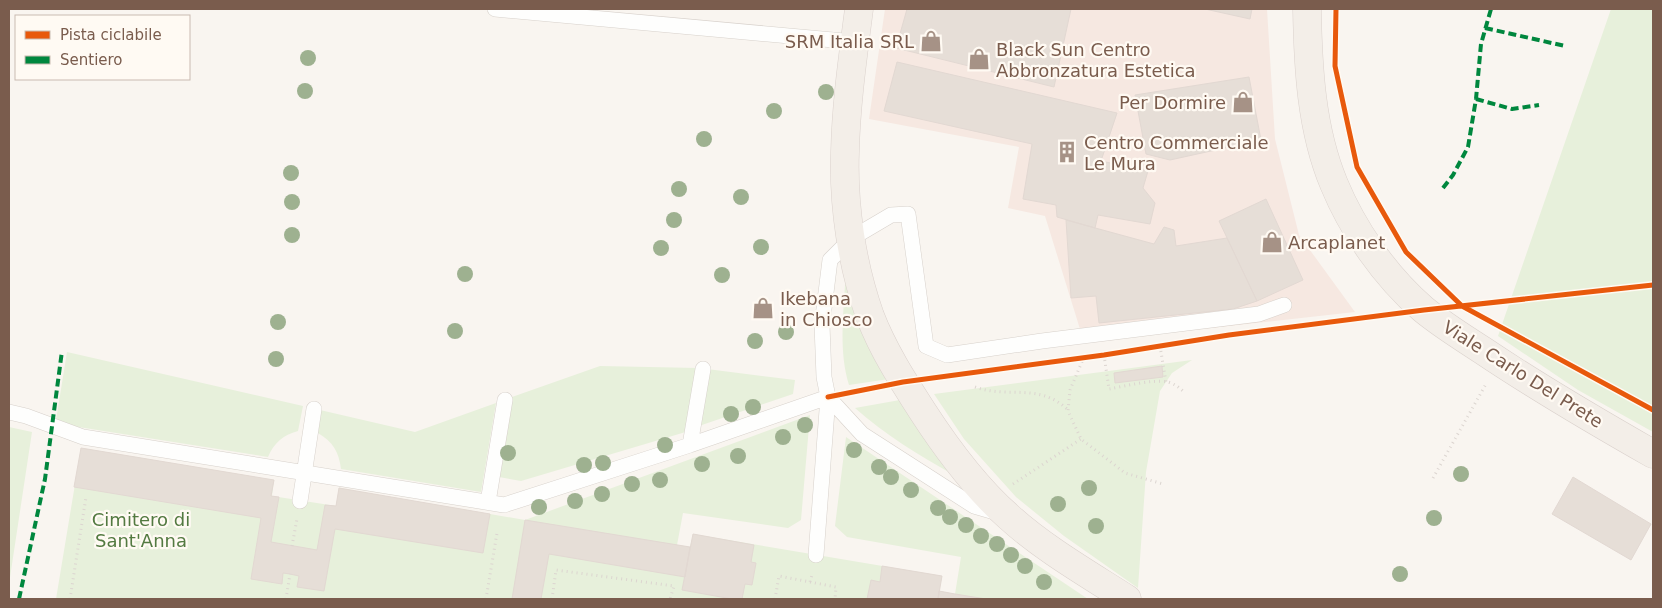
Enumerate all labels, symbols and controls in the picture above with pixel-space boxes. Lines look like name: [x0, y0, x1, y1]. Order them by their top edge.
legend: [15, 15, 190, 80]
text: Pista ciclabile: [60, 26, 162, 44]
shop icon: SRM Italia SRL: [918, 28, 944, 54]
place label: SRM Italia SRL: [785, 31, 914, 52]
place label: Black Sun Centro Abbronzatura Estetica: [996, 39, 1196, 81]
shop icon: Black Sun Centro Abbronzatura Estetica: [966, 46, 992, 72]
text: Sentiero: [60, 51, 123, 69]
shop icon: Per Dormire: [1230, 89, 1256, 115]
place label: Per Dormire: [1119, 92, 1226, 113]
place label: Centro Commerciale Le Mura: [1084, 132, 1269, 174]
building icon: Centro Commerciale Le Mura: [1054, 139, 1080, 165]
shop icon: Arcaplanet: [1259, 229, 1285, 255]
place label: Arcaplanet: [1288, 232, 1385, 253]
place label: Ikebana in Chiosco: [780, 288, 872, 330]
shop icon: Ikebana in Chiosco: [750, 295, 776, 321]
street label: Viale Carlo Del Prete: [1439, 316, 1607, 432]
park label: Cimitero di Sant'Anna: [92, 509, 190, 551]

